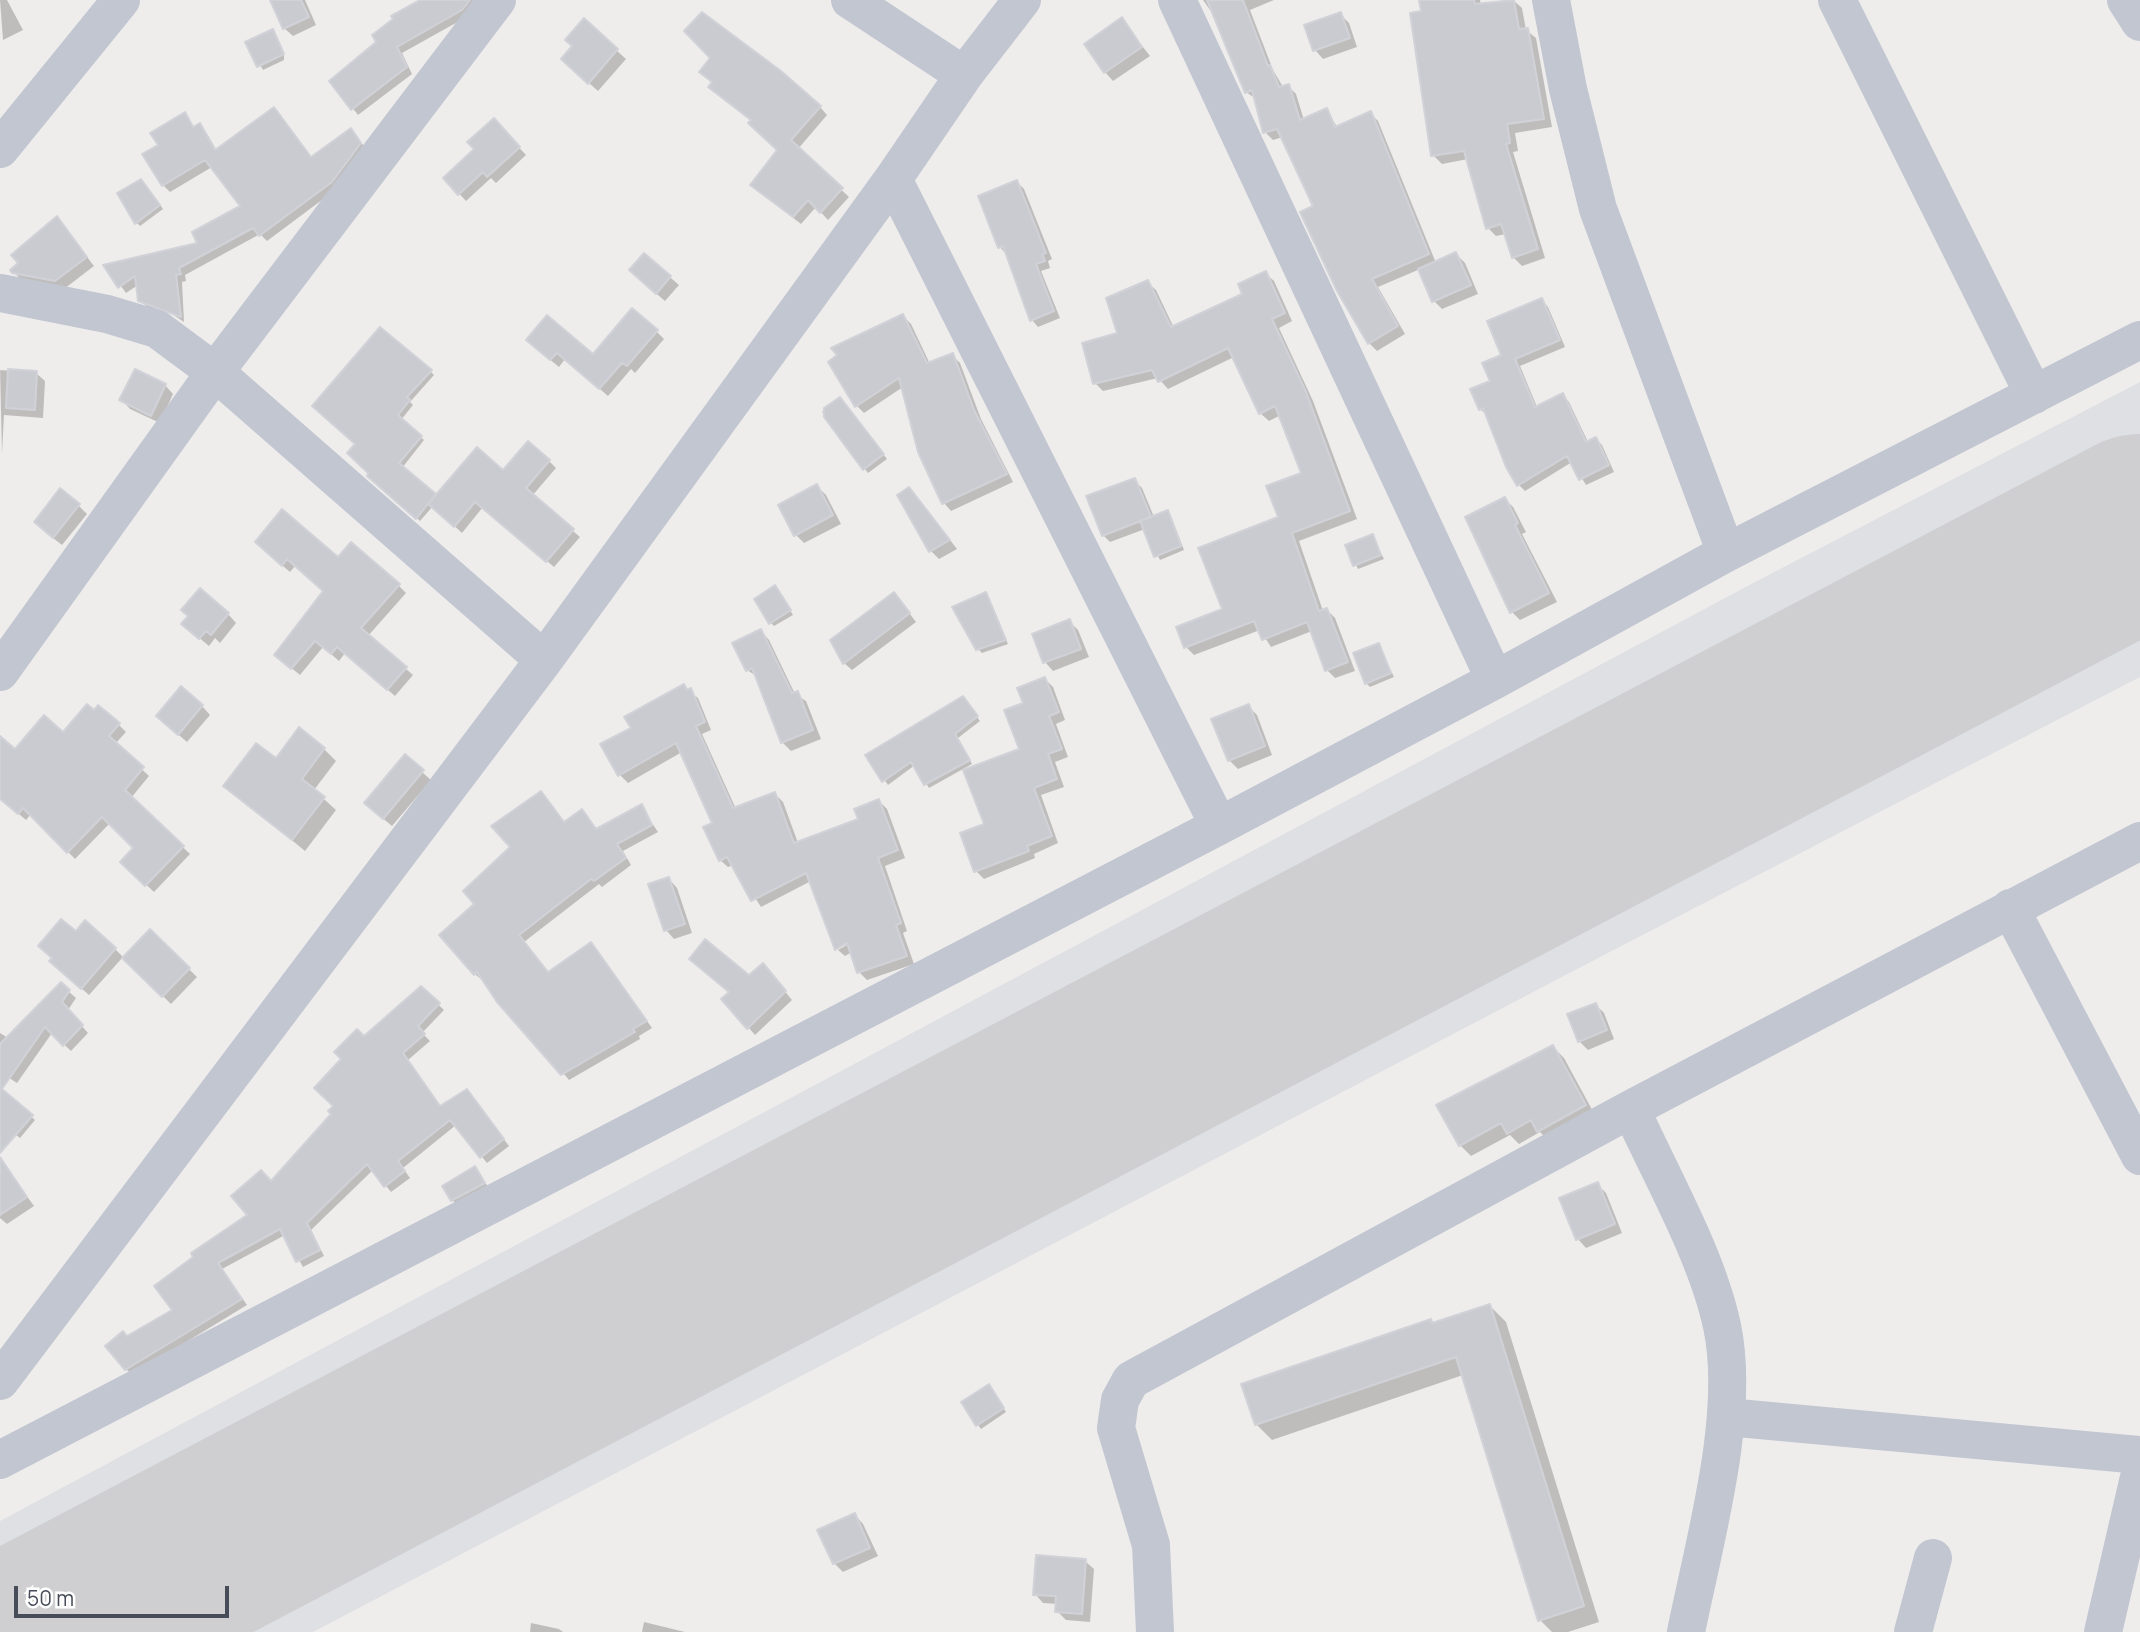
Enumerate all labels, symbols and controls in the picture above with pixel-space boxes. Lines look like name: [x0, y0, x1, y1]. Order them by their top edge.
scale bar: [18, 1572, 233, 1616]
text: 50 m: [27, 1584, 74, 1612]

